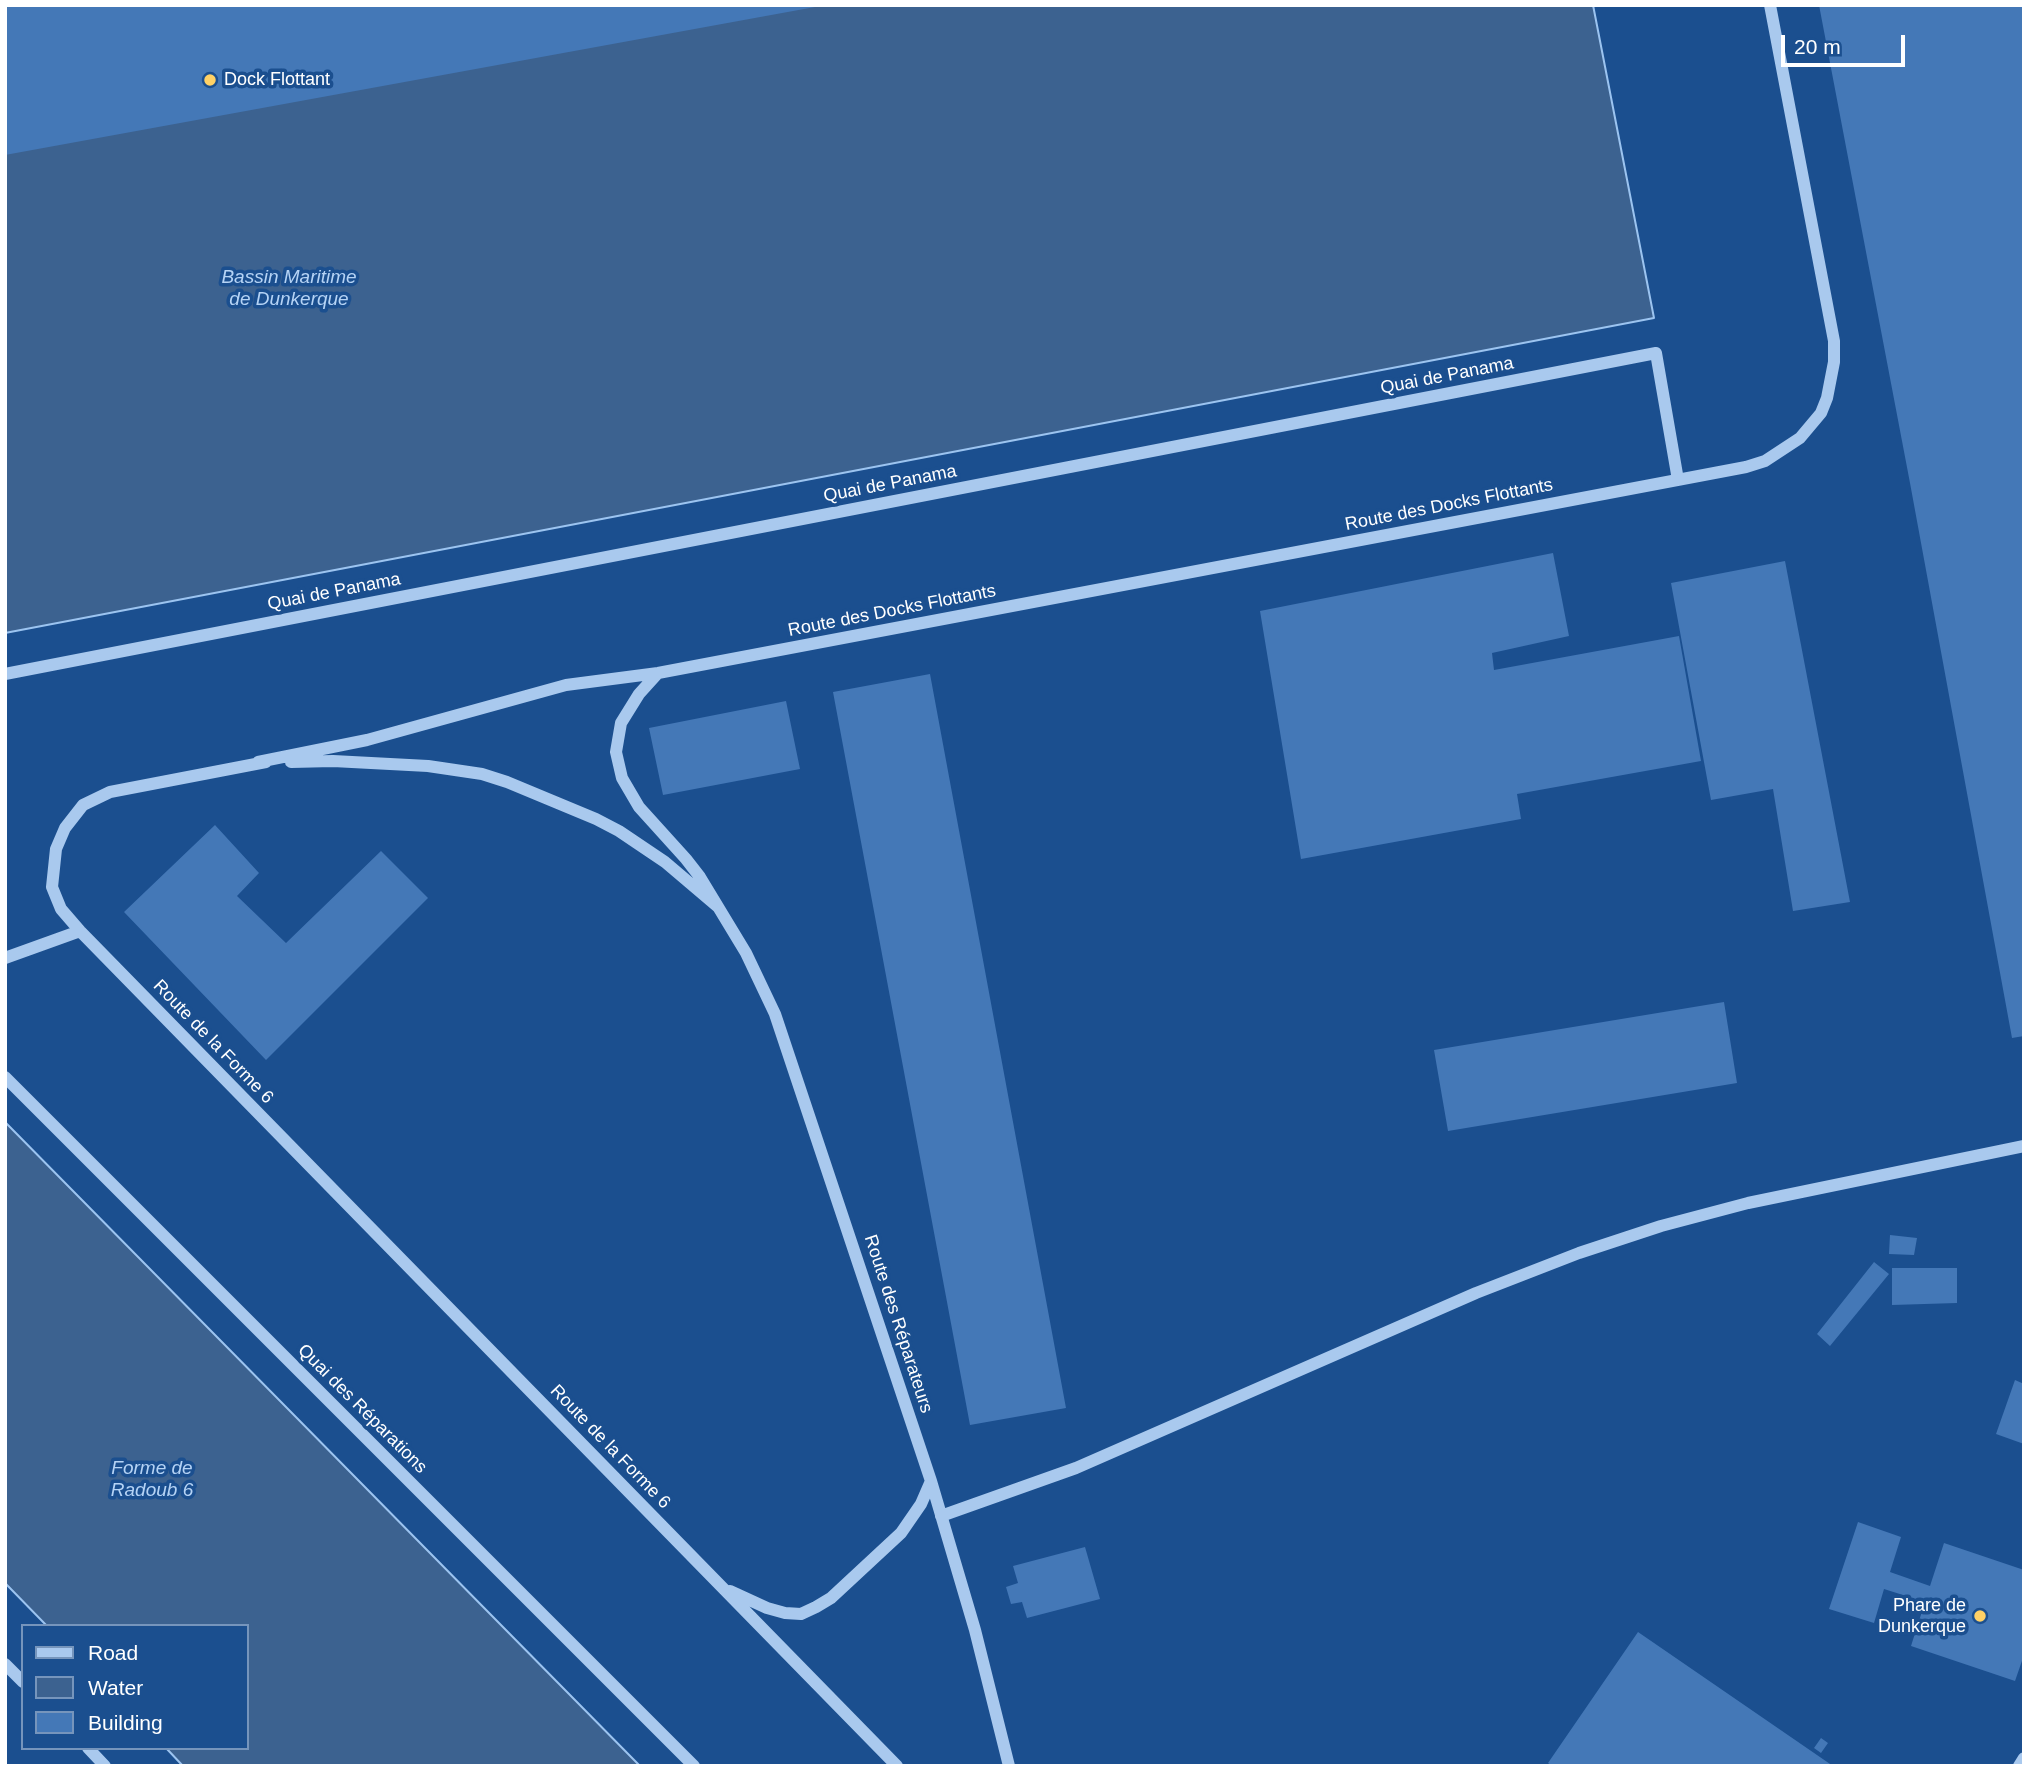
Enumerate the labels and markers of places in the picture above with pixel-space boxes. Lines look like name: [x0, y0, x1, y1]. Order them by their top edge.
place label: Dock Flottant: [224, 69, 330, 91]
marker: Dock Flottant: [202, 72, 218, 88]
place label: Phare de Dunkerque: [1878, 1595, 1966, 1638]
marker: Phare de Dunkerque: [1972, 1608, 1988, 1624]

